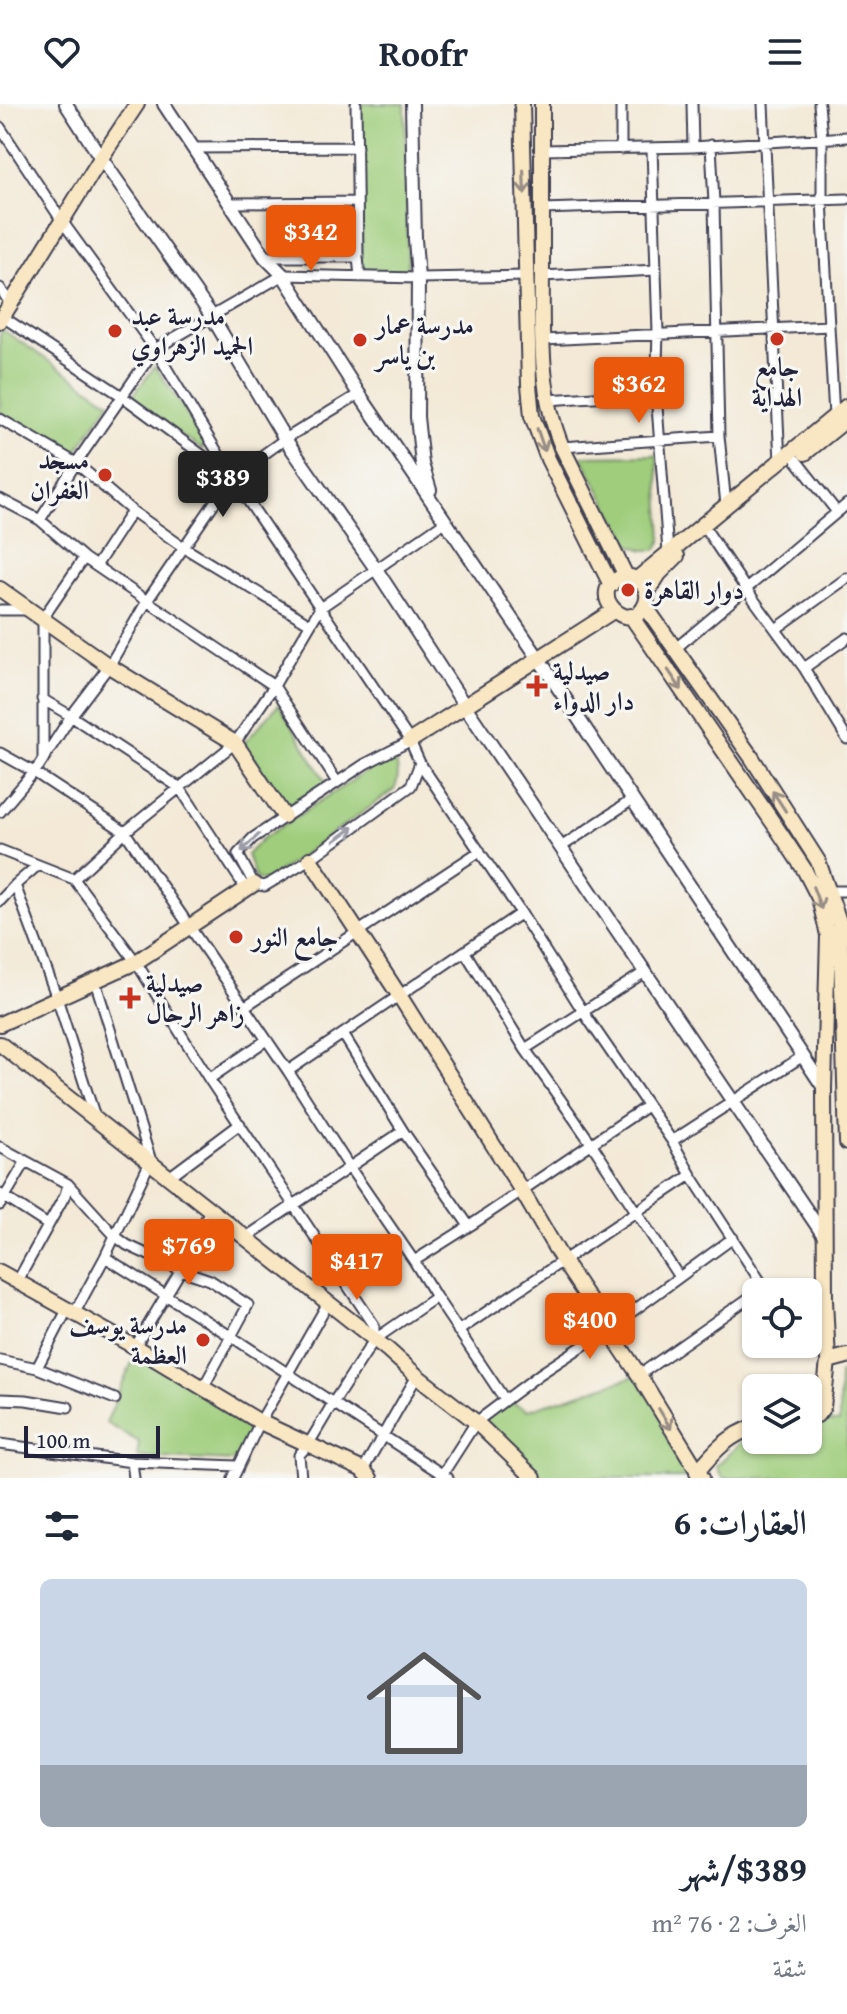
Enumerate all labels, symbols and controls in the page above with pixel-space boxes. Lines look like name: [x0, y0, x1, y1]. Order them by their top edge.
text: Roofr: [379, 26, 468, 79]
icon: heart: [40, 30, 84, 74]
icon: menu: [763, 30, 807, 74]
one-way arrow: [517, 168, 532, 195]
pin: $342: [264, 205, 358, 273]
text: $342: [284, 211, 338, 250]
place label: مدرسة عبد الحميد الزهراوي: [131, 296, 253, 368]
place label: مدرسة عمار بن ياسر: [373, 305, 474, 374]
marker: مدرسة عبد الحميد الزهراوي: [106, 322, 124, 340]
marker: جامع الهداية: [768, 330, 786, 348]
marker: مدرسة عمار بن ياسر: [351, 331, 369, 349]
place label: جامع الهداية: [752, 347, 802, 416]
pin: $362: [592, 357, 686, 425]
text: $362: [612, 363, 666, 402]
one-way arrow: [535, 427, 549, 452]
place label: مسجد الغفران: [30, 440, 89, 509]
pin: $389: [176, 451, 270, 519]
text: $389: [196, 457, 250, 496]
marker: مسجد الغفران: [96, 466, 114, 484]
place label: دوار القاهرة: [644, 570, 744, 609]
marker: دوار القاهرة: [619, 581, 637, 599]
place label: صيدلية دار الدواء: [553, 651, 634, 720]
one-way arrow: [667, 669, 683, 691]
marker: صيدلية دار الدواء: [528, 677, 546, 695]
one-way arrow: [771, 790, 788, 812]
one-way arrow: [333, 826, 355, 842]
one-way arrow: [240, 833, 260, 852]
one-way arrow: [811, 885, 825, 910]
place label: جامع النور: [249, 917, 338, 961]
marker: جامع النور: [227, 928, 245, 946]
place label: صيدلية زاهر الرحال: [146, 963, 245, 1032]
marker: صيدلية زاهر الرحال: [121, 989, 139, 1007]
pin: $769: [142, 1219, 236, 1287]
text: $769: [162, 1225, 216, 1264]
pin: $417: [310, 1234, 404, 1302]
text: $417: [330, 1240, 384, 1279]
map controls: [742, 1278, 822, 1454]
button: locate: [742, 1278, 822, 1358]
pin: $400: [543, 1293, 637, 1361]
text: $400: [563, 1299, 617, 1338]
place label: مدرسة يوسف العظمة: [69, 1305, 187, 1374]
marker: مدرسة يوسف العظمة: [194, 1331, 212, 1349]
button: layers: [742, 1374, 822, 1454]
one-way arrow: [657, 1407, 673, 1430]
scale bar: [24, 1422, 160, 1458]
text: 100 m: [36, 1424, 91, 1456]
text: العقارات: 6: [673, 1497, 807, 1546]
icon: filters: [40, 1504, 84, 1548]
icon: home: [352, 1631, 496, 1775]
text: $389/شهر: [681, 1844, 807, 1893]
text: الغرف: 2 · 76 m²: [652, 1903, 807, 1942]
text: شقة: [773, 1948, 807, 1987]

